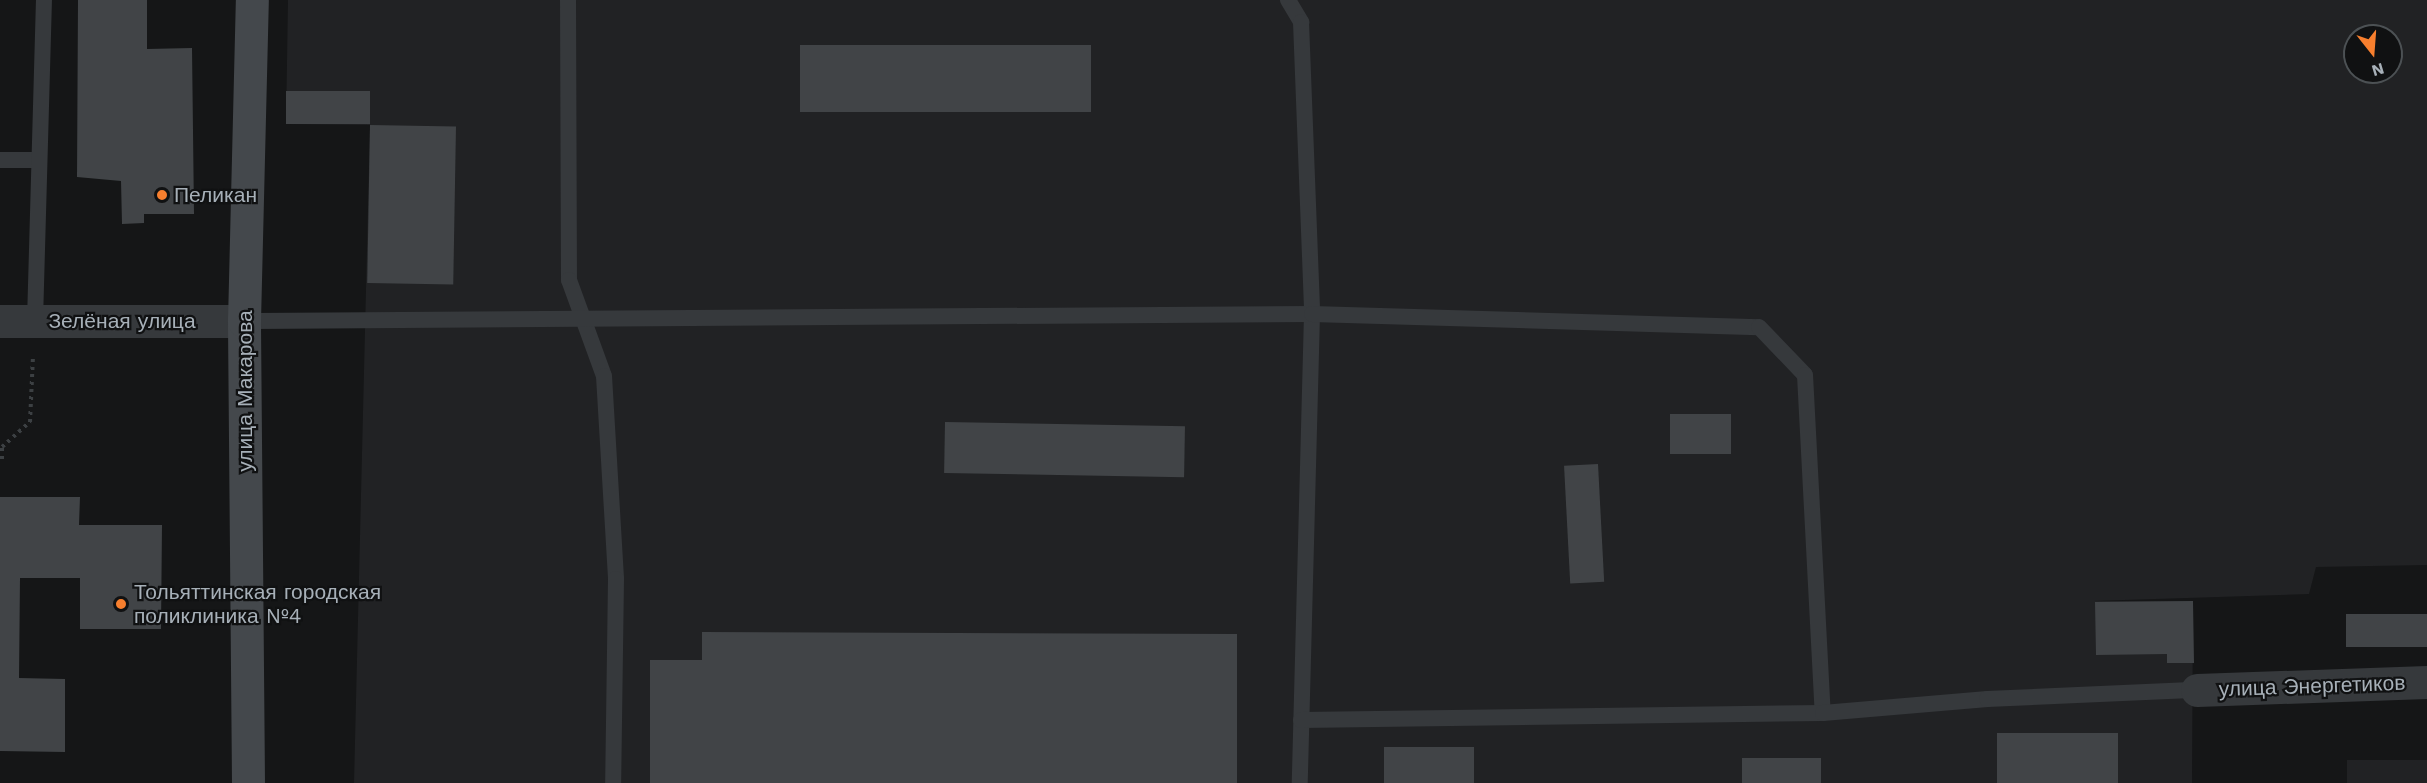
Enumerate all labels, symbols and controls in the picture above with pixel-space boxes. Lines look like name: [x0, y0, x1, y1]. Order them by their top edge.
north arrow: [2343, 24, 2403, 84]
text: N: [2369, 59, 2386, 81]
place label: Пеликан: [174, 182, 257, 208]
marker: Пеликан: [155, 188, 169, 202]
street label: Зелёная улица: [48, 308, 196, 334]
street label: улица Макарова: [232, 310, 258, 472]
place label: Тольяттинская городская поликлиника №4: [134, 579, 381, 629]
marker: Тольяттинская городская поликлиника №4: [112, 595, 130, 613]
street label: улица Энергетиков: [2218, 670, 2406, 702]

